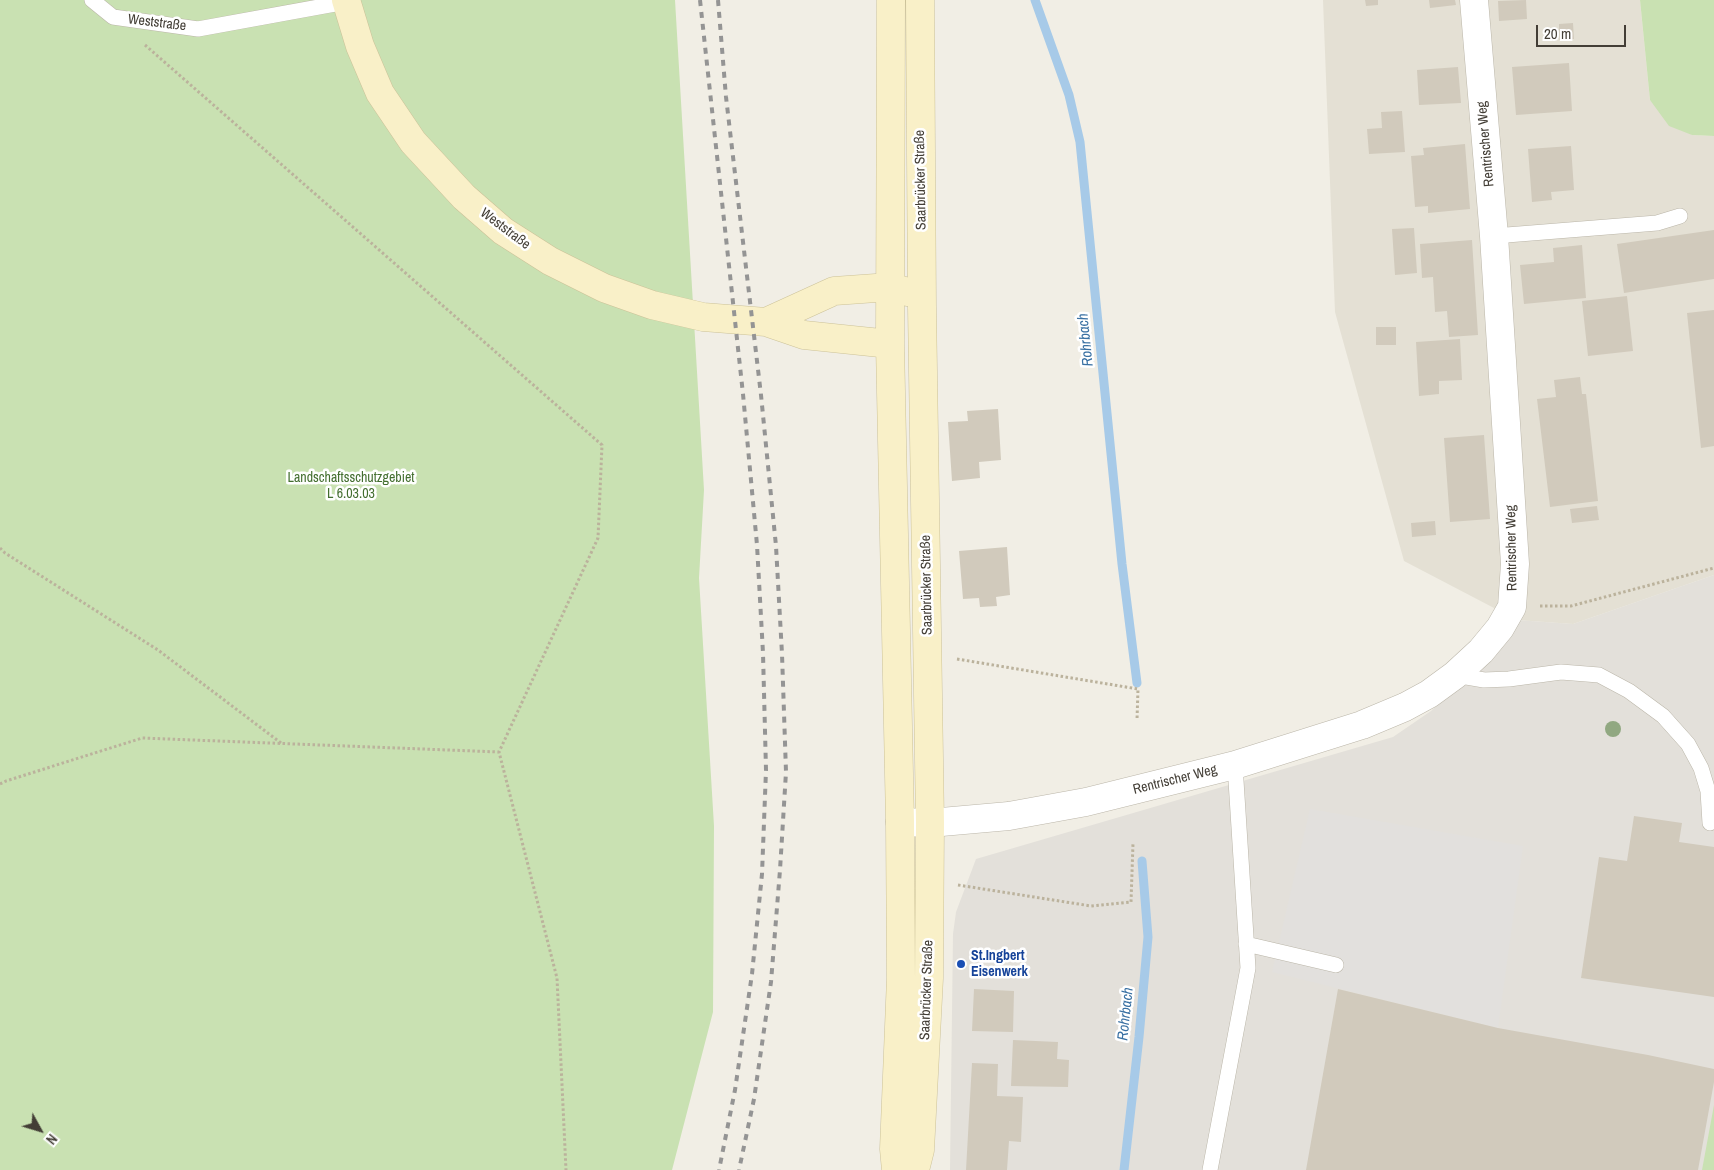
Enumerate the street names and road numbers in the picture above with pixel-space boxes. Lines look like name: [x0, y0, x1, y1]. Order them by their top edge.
street label: Weststraße: [127, 11, 187, 35]
street label: Rentrischer Weg: [1474, 100, 1498, 188]
street label: Saarbrücker Straße: [912, 130, 930, 230]
street label: Weststraße: [477, 205, 533, 253]
street label: Rentrischer Weg: [1503, 505, 1521, 591]
street label: Saarbrücker Straße: [918, 535, 936, 635]
street label: Rentrischer Weg: [1131, 761, 1219, 799]
street label: Saarbrücker Straße: [917, 940, 937, 1040]

